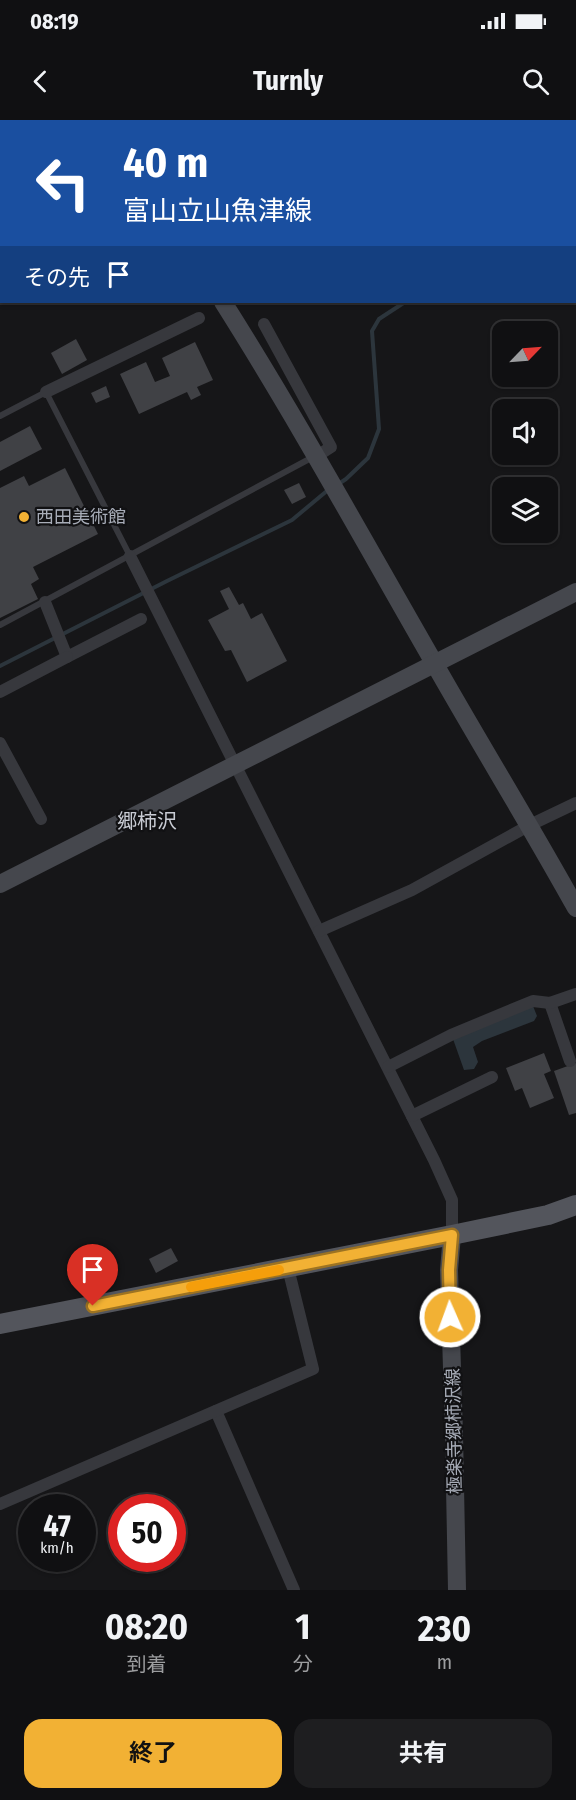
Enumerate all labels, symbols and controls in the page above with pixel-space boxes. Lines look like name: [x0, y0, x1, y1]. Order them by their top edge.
text: 08:19: [30, 8, 79, 35]
icon: back: [24, 65, 57, 98]
text: Turnly: [253, 65, 323, 97]
icon: search: [519, 65, 552, 98]
text: 40 m: [123, 138, 208, 188]
icon: left: [24, 144, 102, 222]
text: 富山立山魚津線: [123, 195, 312, 227]
icon: arrive: [102, 258, 135, 291]
text: その先: [24, 264, 90, 291]
north arrow: [492, 321, 558, 387]
map controls: [492, 321, 558, 543]
button: sound: [492, 399, 558, 465]
button: layers: [492, 477, 558, 543]
place label: 西田美術館: [36, 506, 126, 528]
marker: 西田美術館: [17, 510, 31, 524]
district label: 郷柿沢: [117, 809, 177, 833]
pin: [67, 1244, 118, 1306]
icon: arrive: [76, 1253, 109, 1286]
position arrow: [418, 1285, 482, 1349]
street label: 極楽寺郷柿沢線: [442, 1368, 466, 1494]
speed limit sign: 50: [108, 1494, 186, 1572]
text: 47: [43, 1508, 71, 1544]
text: km/h: [40, 1539, 74, 1557]
text: 08:20: [105, 1605, 188, 1649]
text: 1: [295, 1605, 311, 1649]
text: 230: [418, 1607, 471, 1651]
text: m: [437, 1650, 452, 1674]
text: 到着: [126, 1652, 166, 1676]
text: 分: [293, 1652, 313, 1676]
button: 終了: [24, 1719, 282, 1788]
button: 共有: [294, 1719, 552, 1788]

